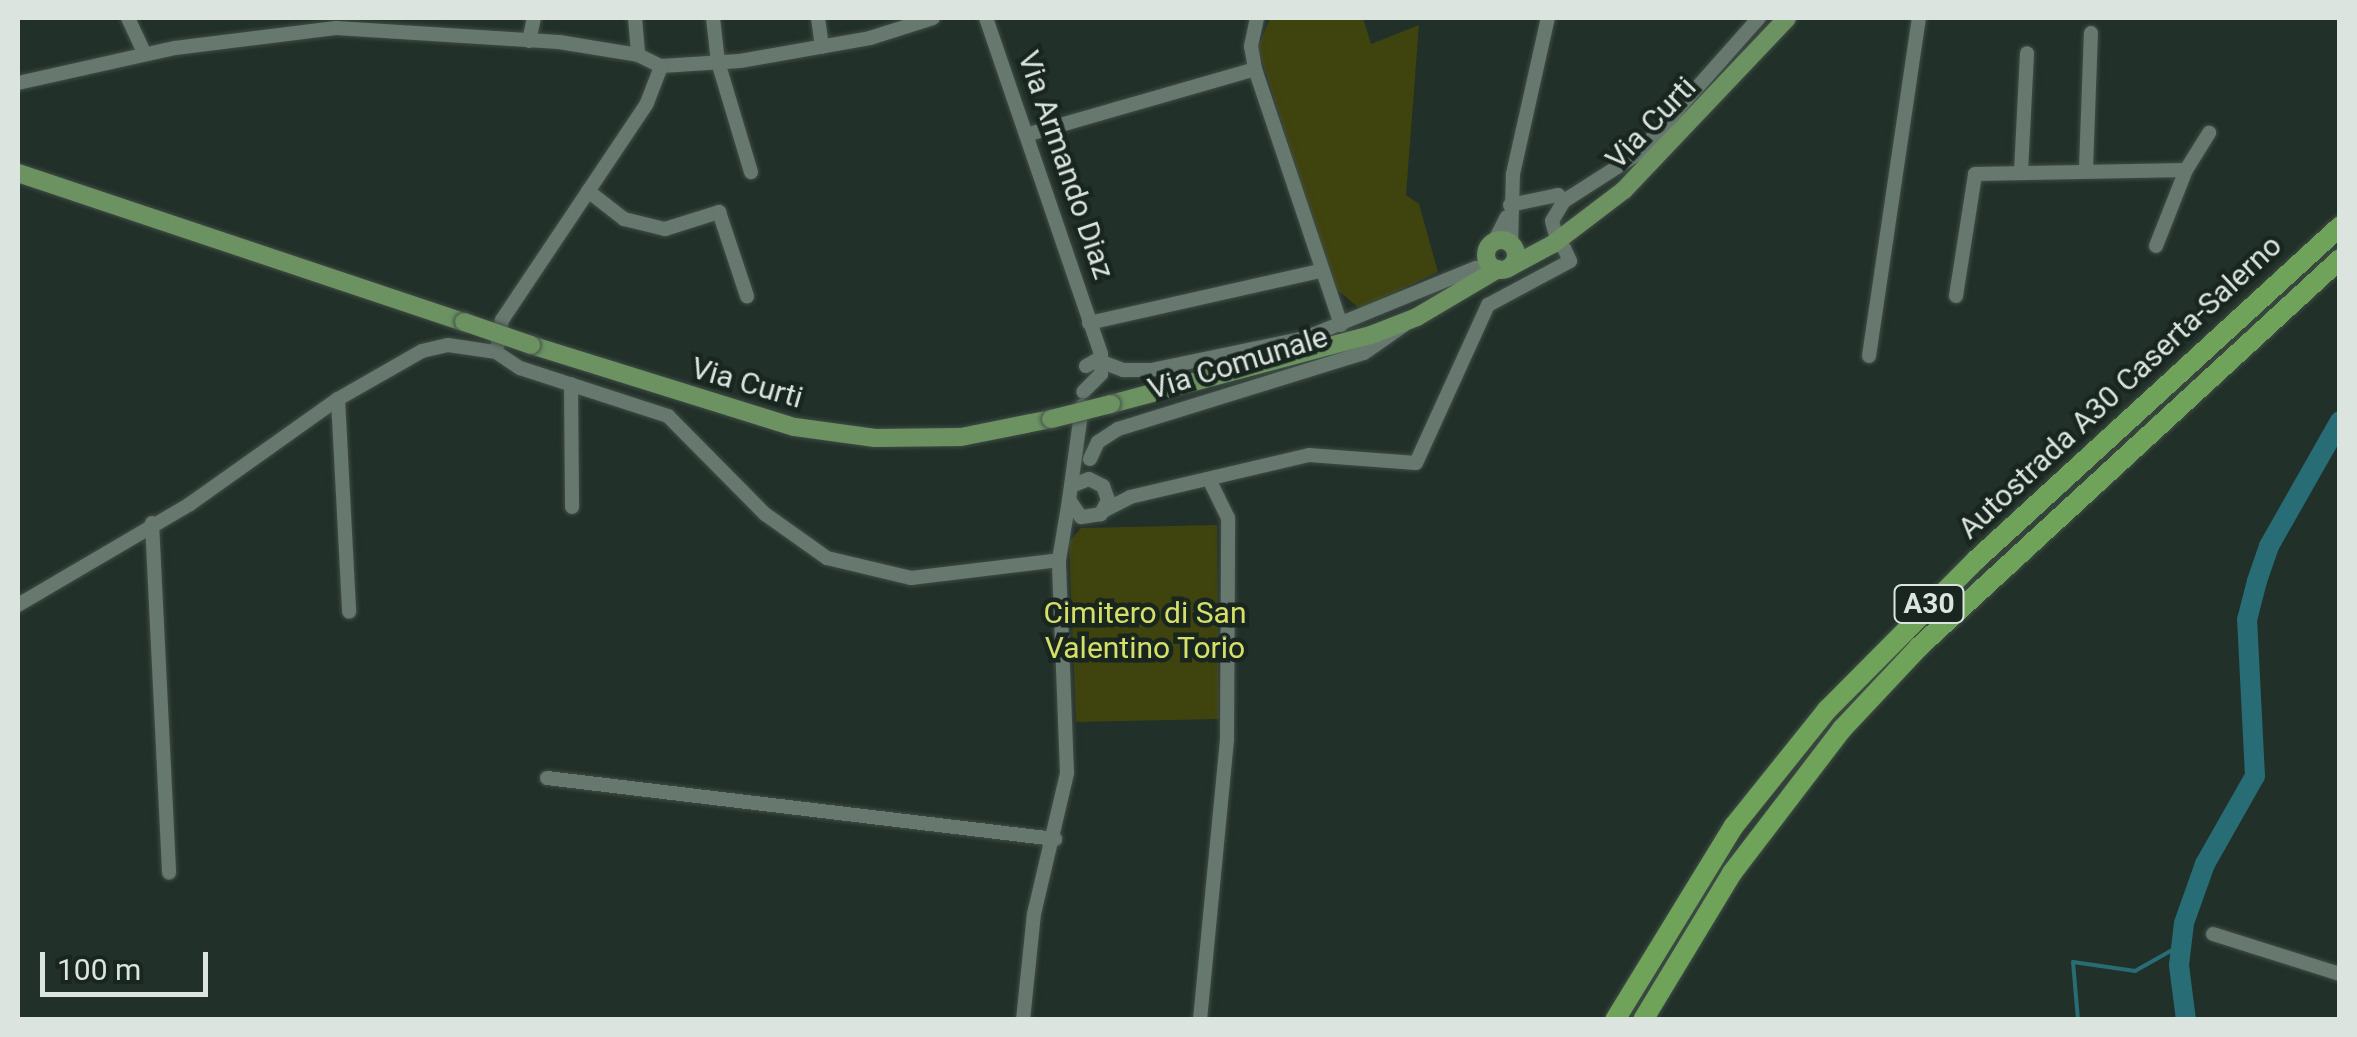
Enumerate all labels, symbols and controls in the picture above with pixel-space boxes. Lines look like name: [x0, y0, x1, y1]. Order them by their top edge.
street label: Via Armando Diaz: [1010, 46, 1122, 284]
street label: Via Curti: [1598, 69, 1704, 177]
street label: Autostrada A30 Caserta-Salerno: [1951, 228, 2289, 546]
street label: Via Comunale: [1144, 319, 1332, 407]
street label: Via Curti: [687, 350, 807, 416]
road number: A30: [1892, 581, 1966, 627]
park label: Cimitero di San Valentino Torio: [1044, 595, 1246, 666]
scale bar: [45, 932, 212, 994]
text: 100 m: [57, 952, 141, 987]

